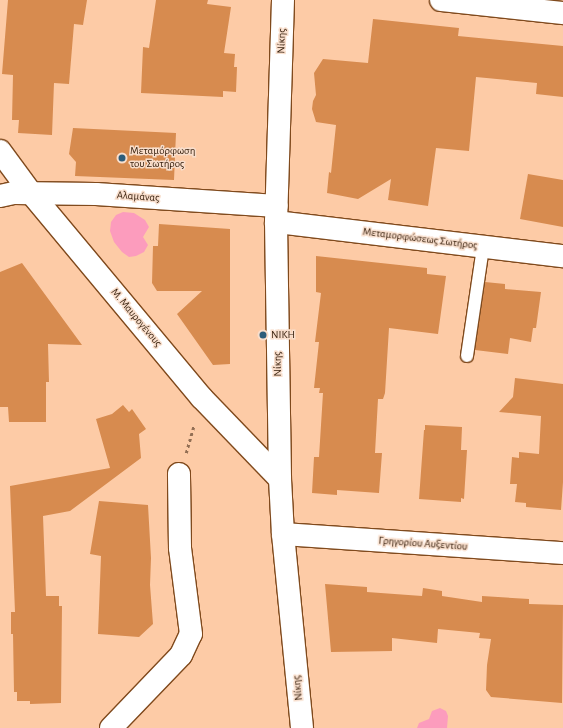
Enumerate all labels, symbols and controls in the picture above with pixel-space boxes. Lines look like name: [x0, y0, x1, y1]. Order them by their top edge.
street label: Νίκης: [275, 28, 289, 54]
place label: Μεταμόρφωση του Σωτήρος: [130, 145, 195, 171]
marker: Μεταμόρφωση του Σωτήρος: [117, 153, 127, 163]
street label: Αλαμάνας: [116, 189, 160, 205]
street label: Μεταμορφώσεως Σωτήρος: [362, 225, 478, 253]
street label: Μ. Μαυρογένους: [108, 286, 164, 350]
place label: ΝΙΚΗ: [271, 328, 295, 342]
marker: ΝΙΚΗ: [258, 330, 268, 340]
street label: Νίκης: [271, 351, 285, 377]
street label: Γρηγορίου Αυξεντίου: [378, 534, 468, 554]
street label: Νίκης: [290, 675, 306, 701]

